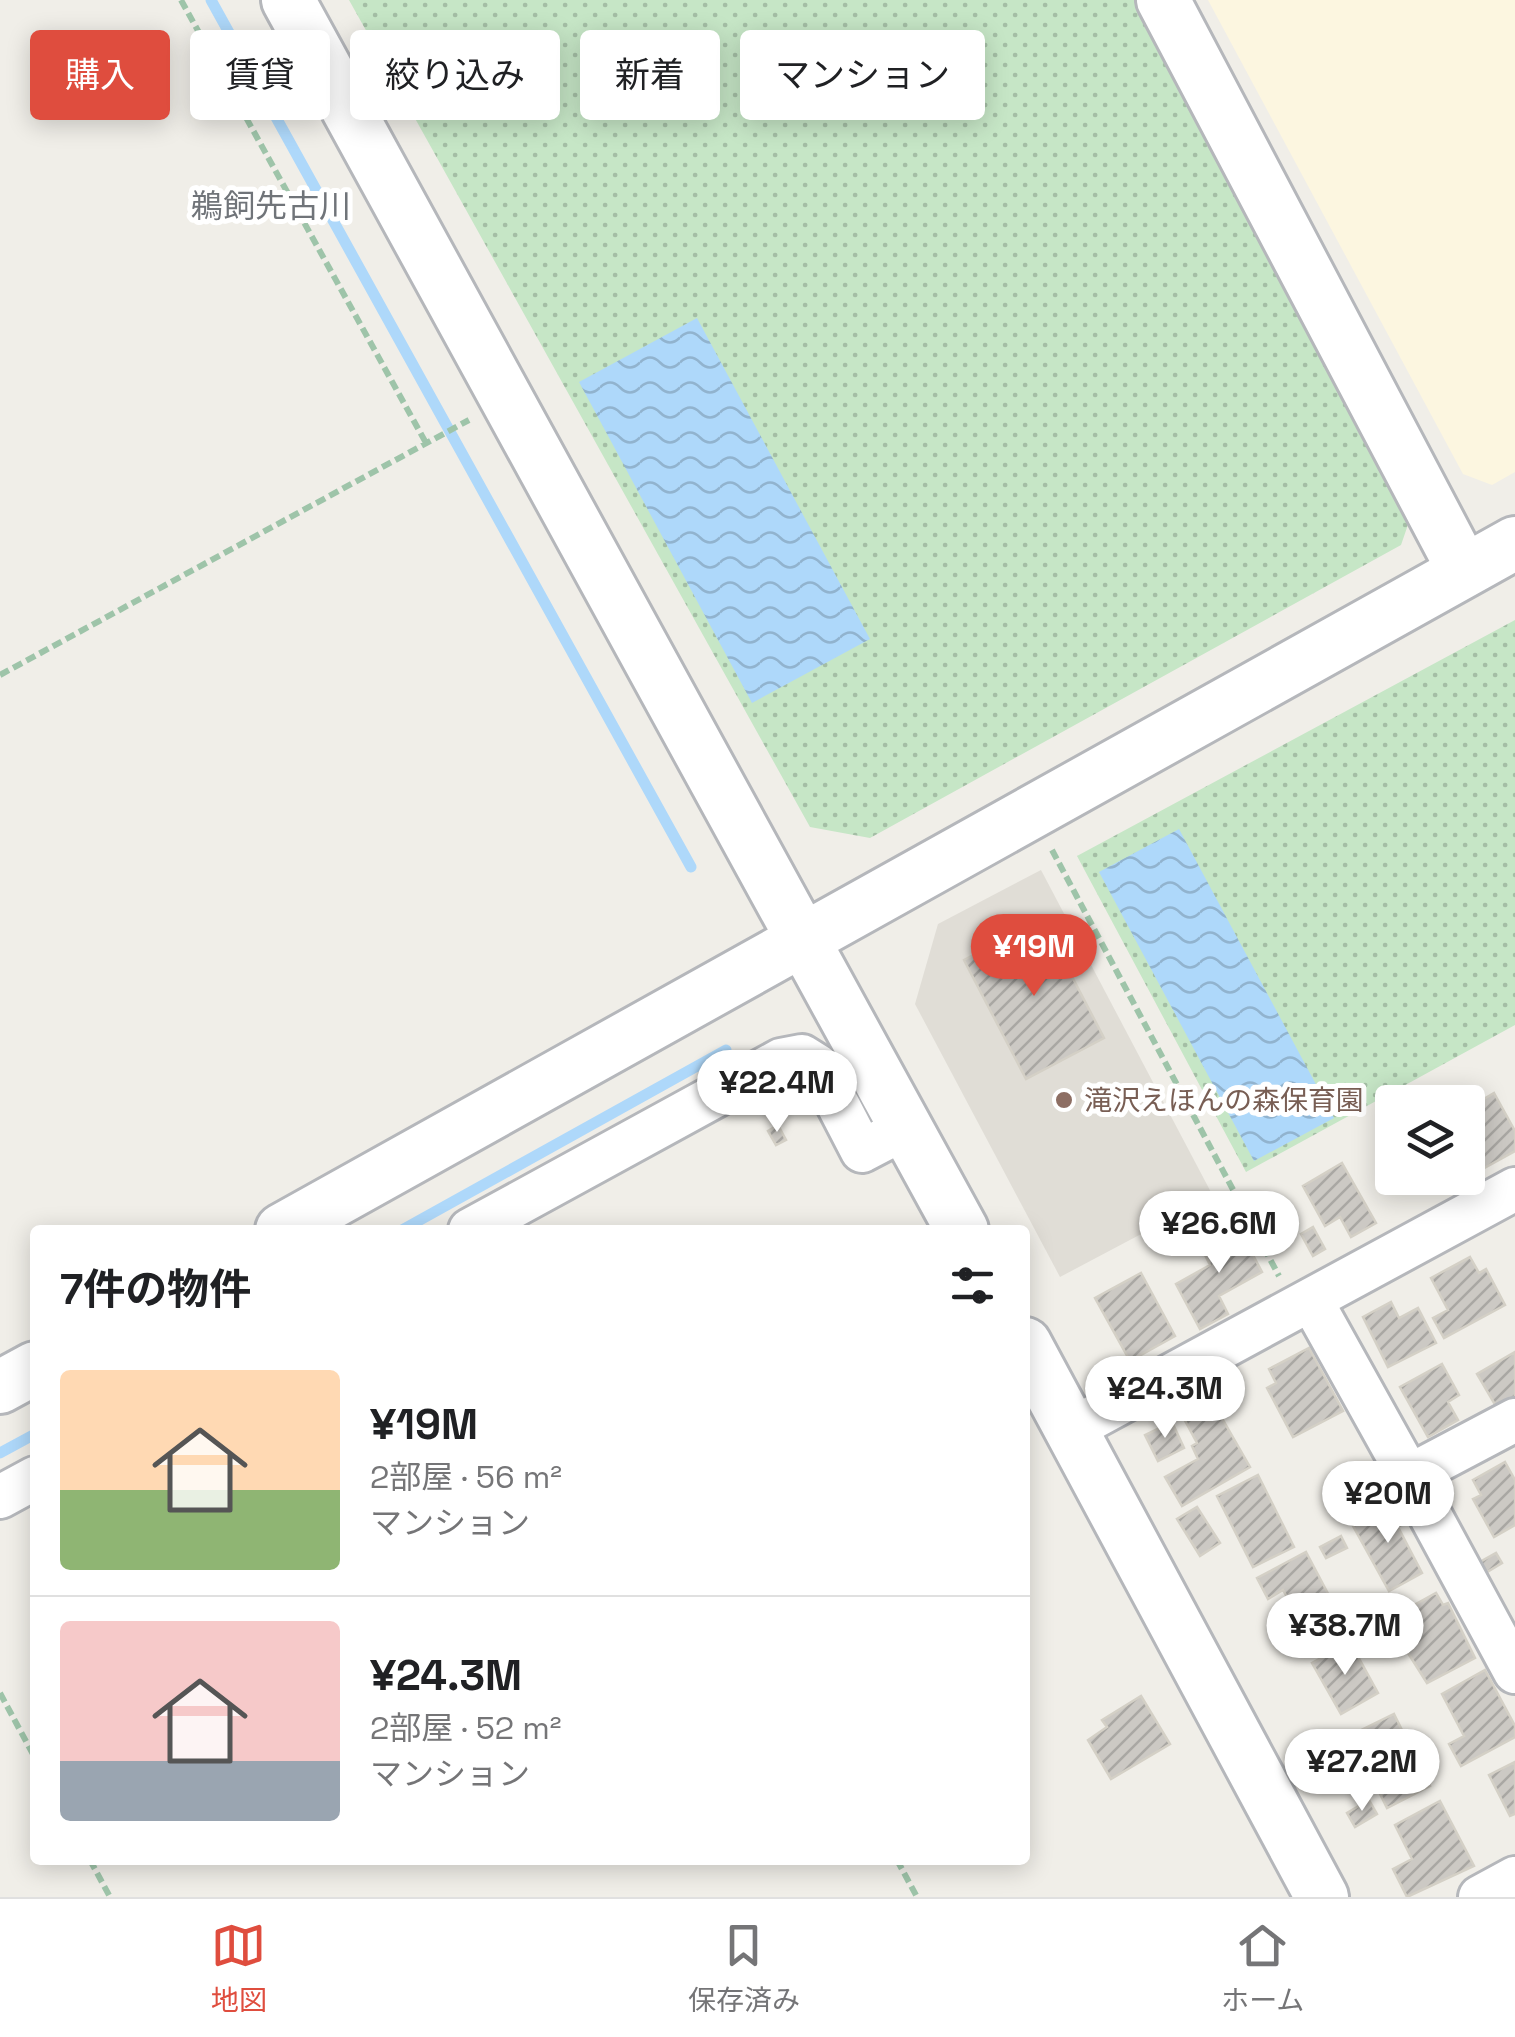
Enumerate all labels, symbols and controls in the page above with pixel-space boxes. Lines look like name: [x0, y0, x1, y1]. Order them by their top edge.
chip: 購入: [30, 30, 170, 120]
chip: 賃貸: [190, 30, 330, 120]
chip: 絞り込み: [350, 30, 560, 120]
chip: 新着: [580, 30, 720, 120]
chip: マンション: [740, 30, 985, 120]
district label: 鵜飼先古川: [191, 186, 351, 226]
pin: ¥19M: [975, 914, 1093, 999]
text: ¥19M: [993, 926, 1075, 966]
pin: ¥22.4M: [696, 1050, 858, 1135]
text: ¥22.4M: [719, 1062, 835, 1102]
place label: 滝沢えほんの森保育園: [1084, 1082, 1364, 1118]
map controls: [1375, 1085, 1485, 1195]
button: layers: [1375, 1085, 1485, 1195]
marker: 滝沢えほんの森保育園: [1053, 1089, 1075, 1111]
pin: ¥26.6M: [1138, 1191, 1300, 1276]
text: ¥26.6M: [1161, 1203, 1277, 1243]
icon: filters: [945, 1258, 1000, 1313]
text: 7件の物件: [60, 1263, 251, 1316]
pin: ¥24.3M: [1084, 1356, 1246, 1441]
text: ¥24.3M: [1107, 1368, 1223, 1408]
text: ¥19M: [370, 1398, 478, 1451]
icon: home: [140, 1410, 260, 1530]
text: 2部屋 · 56 m²: [370, 1457, 562, 1497]
pin: ¥20M: [1329, 1461, 1447, 1546]
text: ¥20M: [1344, 1473, 1432, 1513]
text: マンション: [370, 1503, 530, 1543]
pin: ¥38.7M: [1264, 1593, 1426, 1678]
text: ¥38.7M: [1289, 1605, 1401, 1645]
text: ¥24.3M: [370, 1649, 522, 1702]
icon: home: [140, 1661, 260, 1781]
text: 2部屋 · 52 m²: [370, 1708, 561, 1748]
pin: ¥27.2M: [1281, 1729, 1443, 1814]
text: ¥27.2M: [1307, 1741, 1417, 1781]
text: マンション: [370, 1754, 530, 1794]
tab: 地図: [211, 1918, 267, 2018]
tab: 保存済み: [688, 1918, 800, 2018]
tab: ホーム: [1221, 1918, 1304, 2018]

